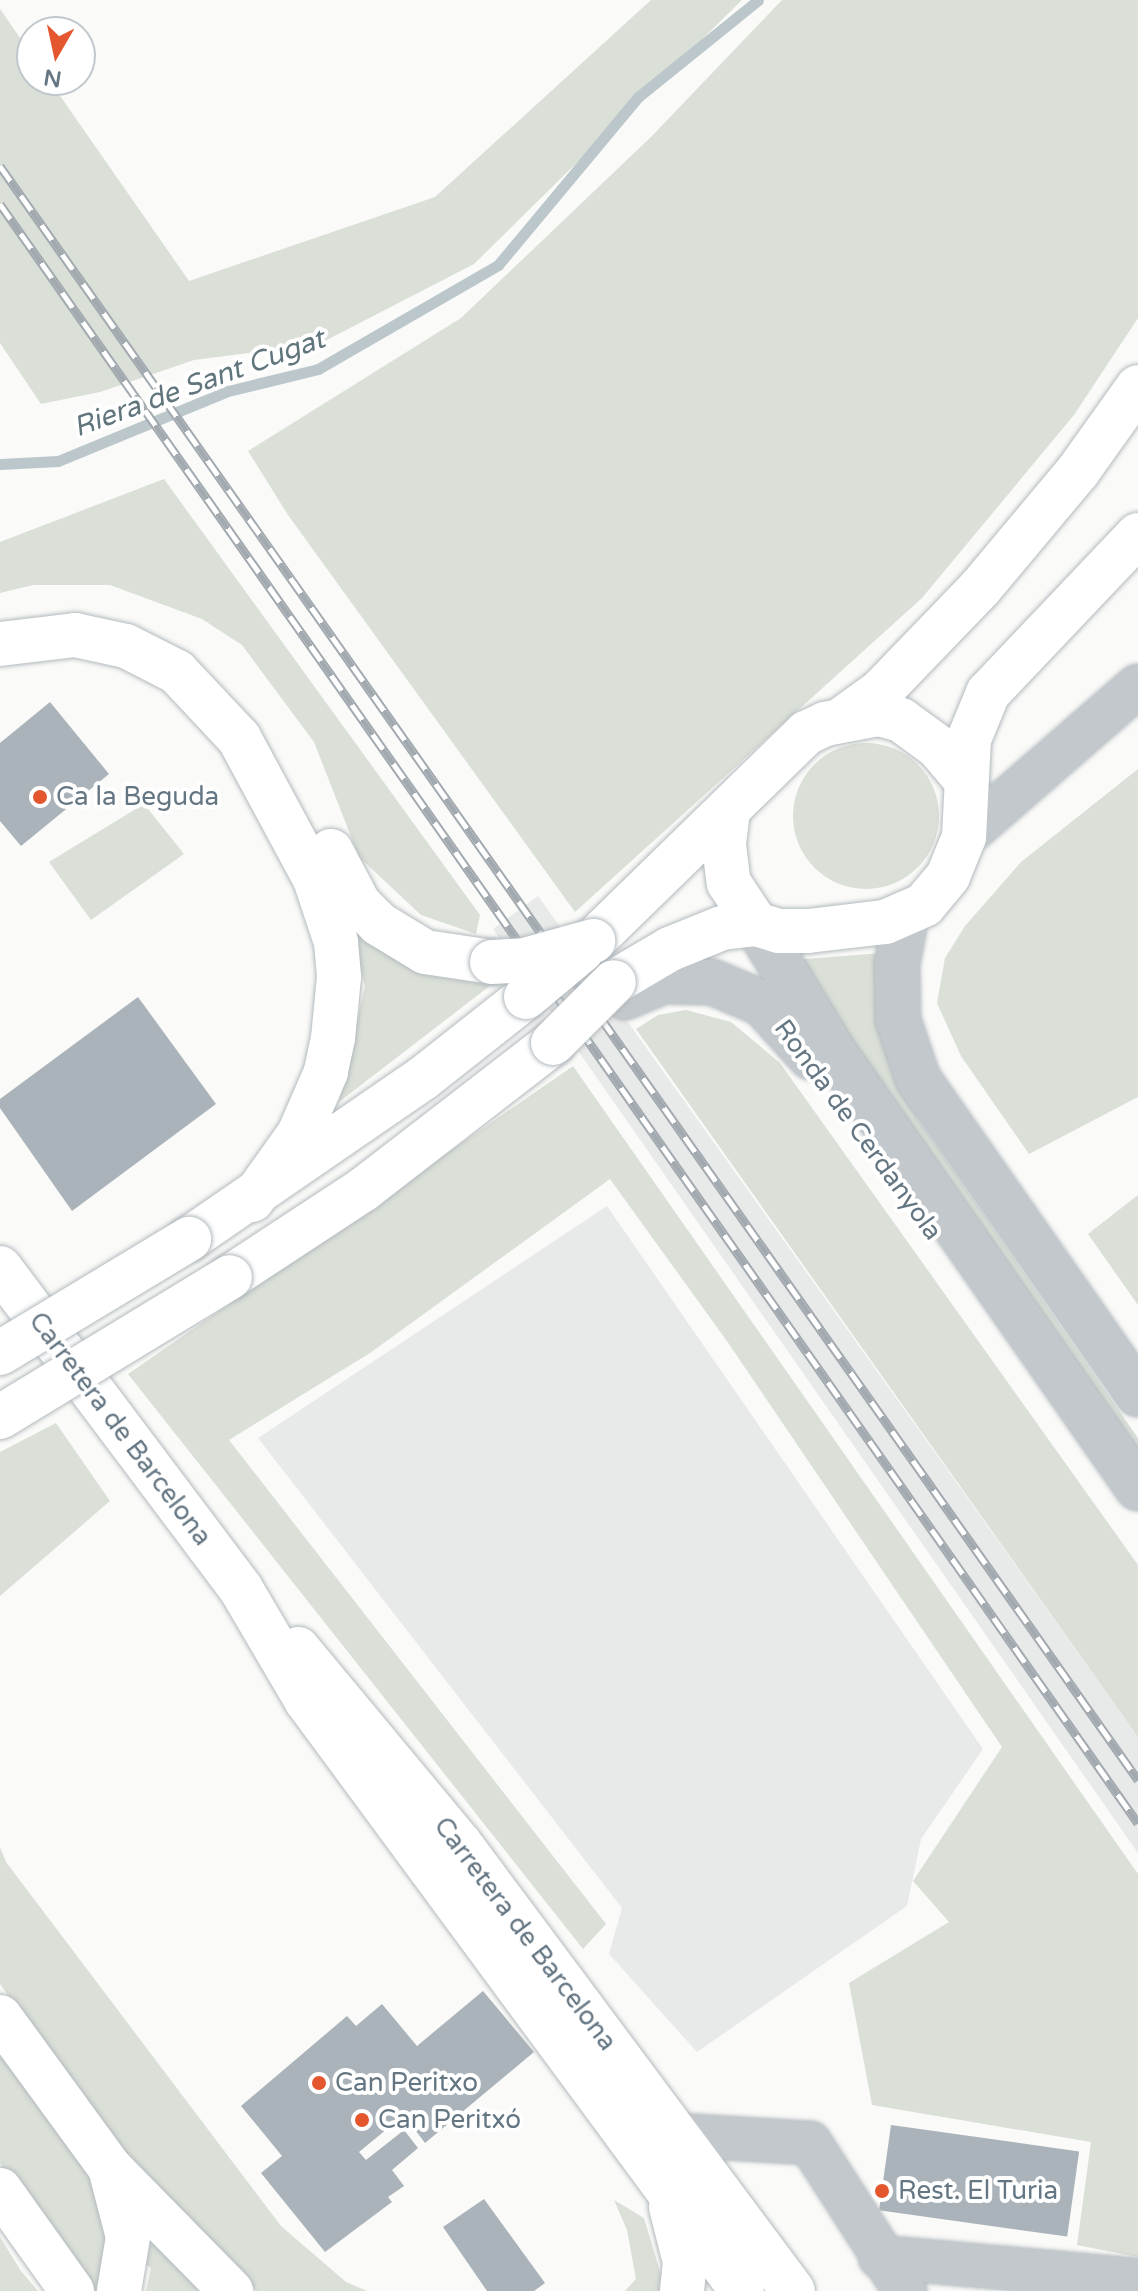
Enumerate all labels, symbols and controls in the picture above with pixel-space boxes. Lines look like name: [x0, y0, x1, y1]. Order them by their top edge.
north arrow: [16, 16, 96, 96]
text: N: [42, 64, 63, 92]
water label: Riera de Sant Cugat: [69, 322, 329, 444]
place label: Ca la Beguda: [56, 781, 219, 813]
marker: Ca la Beguda: [31, 788, 49, 806]
street label: Ronda de Cerdanyola: [767, 1014, 949, 1246]
street label: Carretera de Barcelona: [22, 1306, 218, 1552]
street label: Carretera de Barcelona: [427, 1811, 623, 2057]
place label: Can Peritxo: [335, 2067, 478, 2099]
marker: Can Peritxo: [310, 2074, 328, 2092]
place label: Can Peritxó: [378, 2104, 521, 2136]
marker: Can Peritxó: [353, 2111, 371, 2129]
place label: Rest. El Turia: [898, 2175, 1058, 2207]
marker: Rest. El Turia: [873, 2182, 891, 2200]

